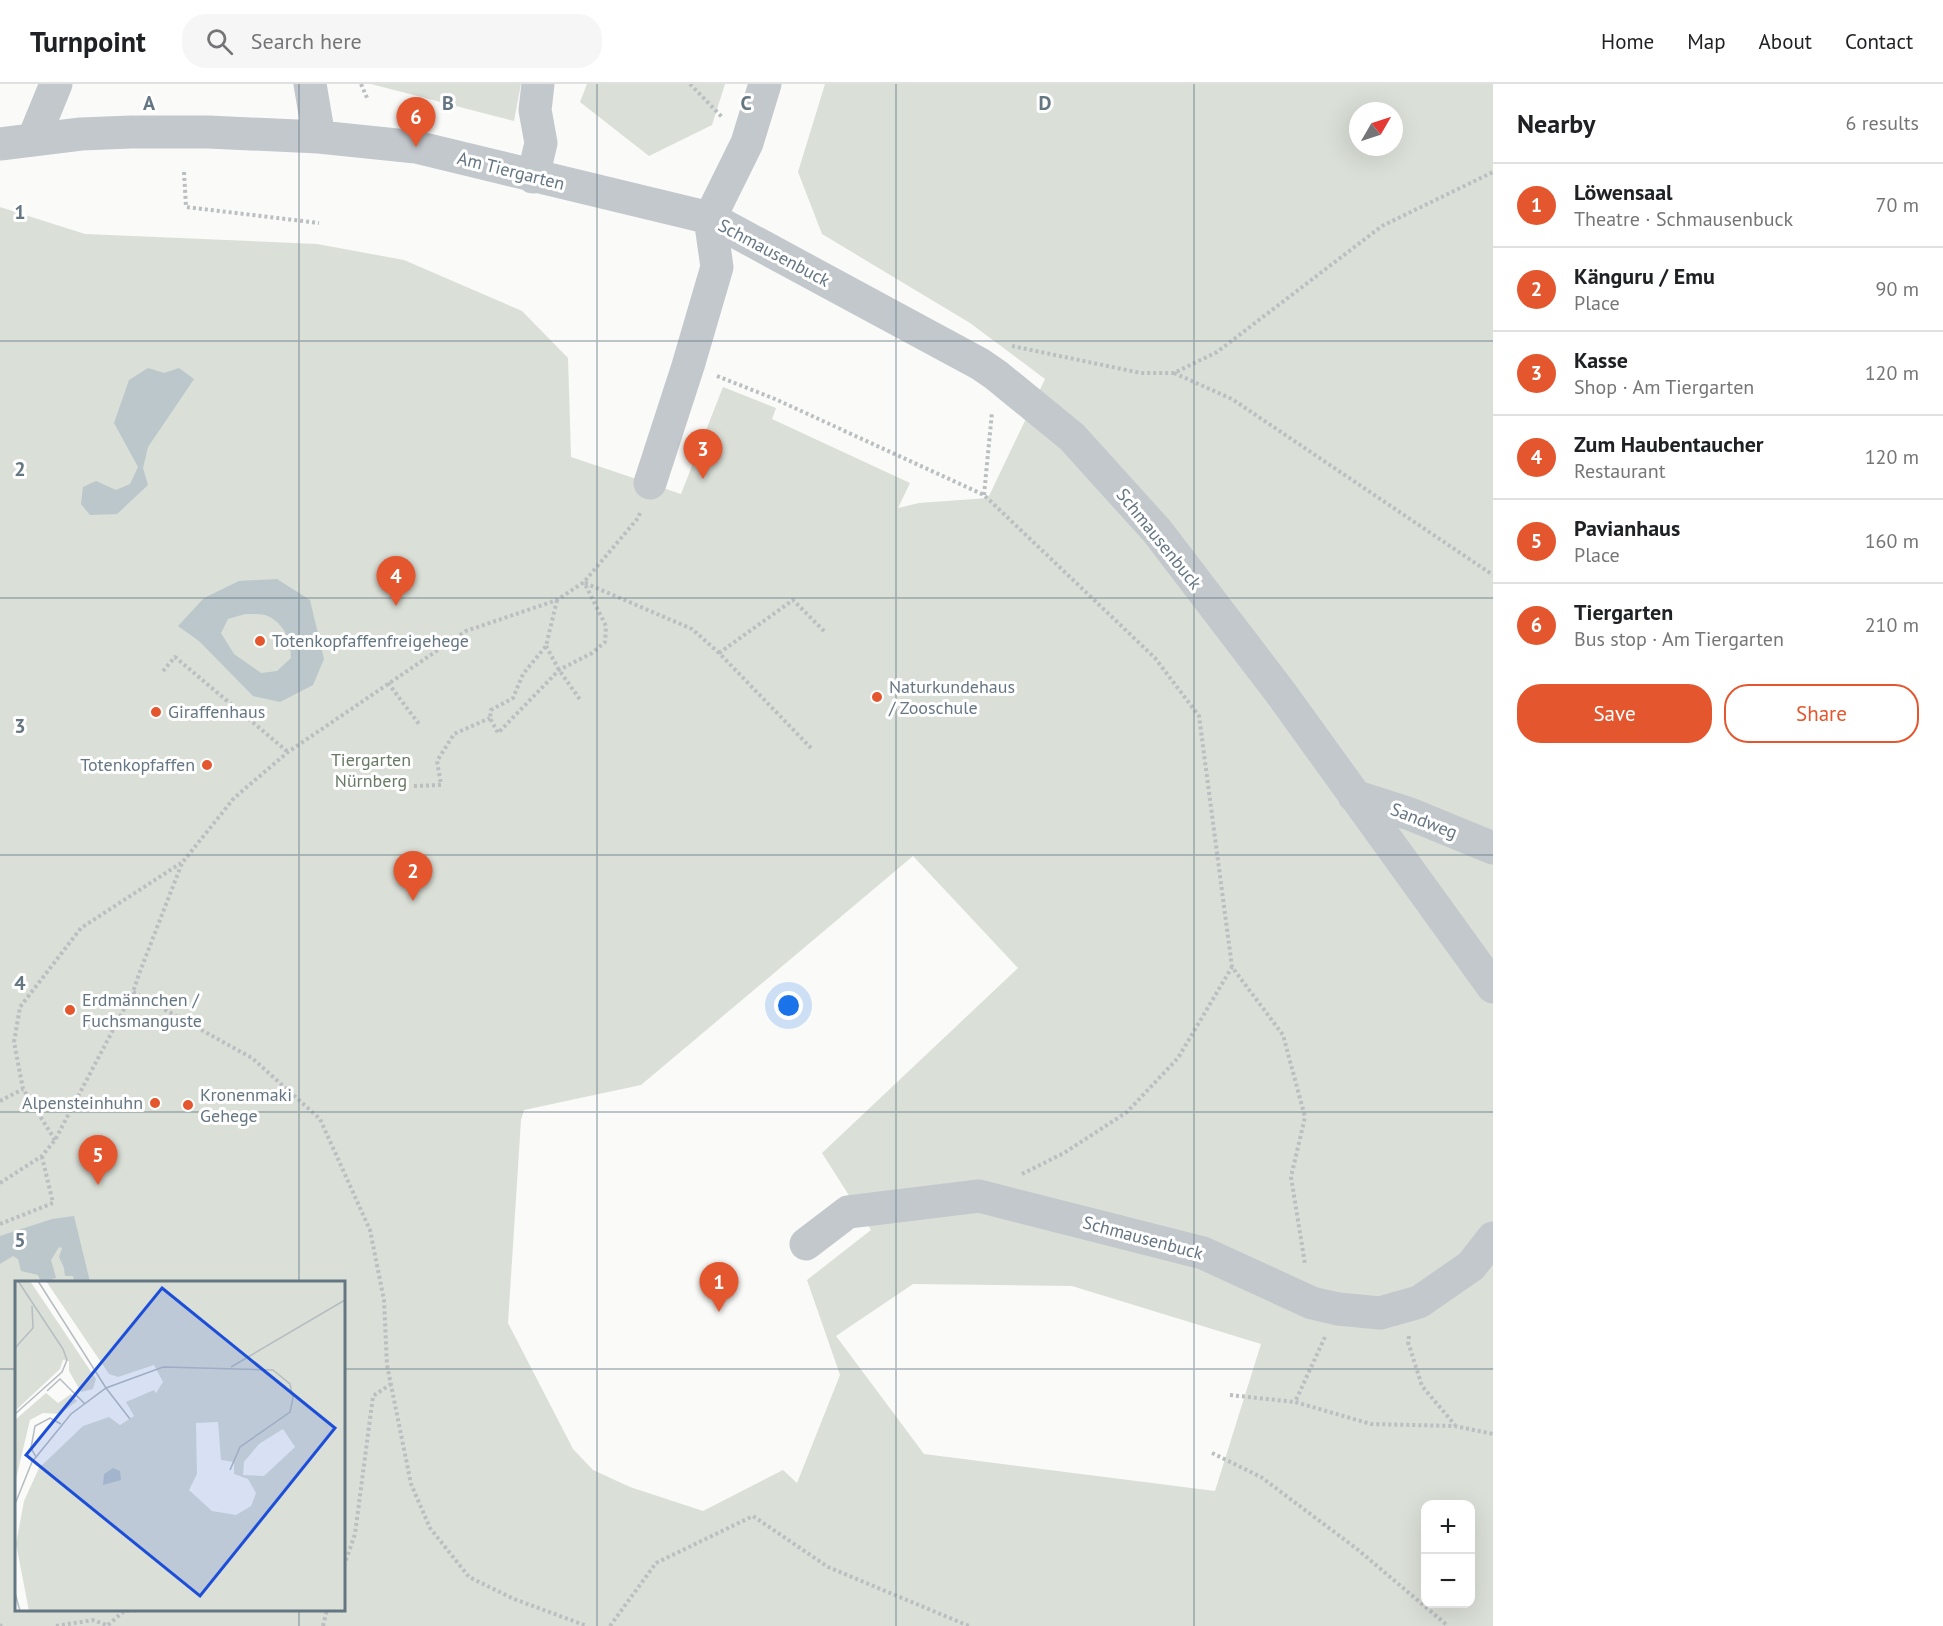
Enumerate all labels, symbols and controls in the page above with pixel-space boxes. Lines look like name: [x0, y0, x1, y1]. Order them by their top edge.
search box: [182, 14, 602, 68]
text: Turnpoint: [30, 23, 146, 60]
icon: search: [203, 25, 236, 58]
text: Search here: [251, 27, 362, 55]
text: Home: [1601, 28, 1654, 55]
text: Map: [1687, 28, 1726, 55]
text: About: [1759, 28, 1812, 55]
text: Contact: [1845, 28, 1913, 55]
text: A: [143, 90, 156, 116]
text: B: [442, 90, 454, 116]
text: C: [740, 90, 752, 116]
text: D: [1039, 90, 1052, 116]
pin: 6: [396, 98, 436, 147]
north arrow: [1349, 102, 1403, 156]
text: Nearby: [1517, 107, 1595, 140]
text: 6 results: [1846, 110, 1919, 136]
street label: Am Tiergarten: [455, 146, 567, 195]
text: Löwensaal: [1574, 178, 1673, 206]
text: 1: [1531, 192, 1542, 218]
text: 70 m: [1876, 192, 1919, 218]
text: 1: [14, 199, 26, 225]
text: Theatre · Schmausenbuck: [1574, 206, 1793, 232]
street label: Schmausenbuck: [714, 213, 834, 292]
text: Känguru / Emu: [1574, 262, 1715, 290]
text: 2: [1531, 276, 1542, 302]
text: 90 m: [1876, 276, 1919, 302]
text: Place: [1574, 290, 1620, 316]
text: Kasse: [1574, 346, 1628, 374]
text: 3: [1531, 360, 1542, 386]
text: 120 m: [1865, 360, 1919, 386]
text: Shop · Am Tiergarten: [1574, 374, 1754, 400]
pin: 3: [684, 430, 722, 479]
text: Zum Haubentaucher: [1574, 430, 1764, 458]
text: 4: [1531, 444, 1542, 470]
text: 120 m: [1865, 444, 1919, 470]
text: 2: [14, 456, 26, 482]
text: Restaurant: [1574, 458, 1665, 484]
street label: Schmausenbuck: [1112, 483, 1207, 594]
text: Pavianhaus: [1574, 514, 1680, 542]
text: 5: [1531, 528, 1542, 554]
text: 160 m: [1865, 528, 1919, 554]
text: Place: [1574, 542, 1620, 568]
pin: 4: [376, 556, 416, 606]
text: Tiergarten: [1574, 598, 1673, 626]
text: 6: [1531, 612, 1542, 638]
text: 210 m: [1865, 612, 1919, 638]
text: Bus stop · Am Tiergarten: [1574, 626, 1784, 652]
place label: Totenkopfaffenfreigehege: [272, 629, 469, 652]
marker: Totenkopfaffenfreigehege: [253, 634, 267, 648]
place label: Naturkundehaus / Zooschule: [888, 675, 1015, 719]
button: Save: [1517, 684, 1712, 743]
button: Share: [1724, 684, 1919, 743]
marker: Naturkundehaus / Zooschule: [870, 690, 884, 704]
place label: Giraffenhaus: [168, 700, 265, 723]
marker: Giraffenhaus: [149, 705, 163, 719]
text: 3: [14, 713, 26, 739]
park label: Tiergarten Nürnberg: [331, 748, 411, 792]
place label: Totenkopfaffen: [80, 753, 195, 776]
marker: Totenkopfaffen: [200, 758, 214, 772]
street label: Sandweg: [1388, 797, 1461, 844]
pin: 2: [394, 852, 432, 901]
text: 4: [14, 970, 26, 996]
place label: Erdmännchen / Fuchsmanguste: [82, 988, 202, 1032]
your location: [774, 991, 803, 1020]
marker: Erdmännchen / Fuchsmanguste: [63, 1003, 77, 1017]
place label: Kronenmaki Gehege: [200, 1083, 292, 1127]
place label: Alpensteinhuhn: [22, 1091, 143, 1114]
marker: Alpensteinhuhn: [148, 1096, 162, 1110]
marker: Kronenmaki Gehege: [181, 1098, 195, 1112]
pin: 5: [78, 1136, 118, 1185]
street label: Schmausenbuck: [1081, 1210, 1206, 1265]
text: 5: [14, 1227, 26, 1253]
pin: 1: [700, 1262, 738, 1312]
inset map: [15, 1281, 345, 1611]
map controls: [1421, 1500, 1475, 1608]
button: +: [1421, 1500, 1475, 1554]
button: −: [1421, 1554, 1475, 1608]

